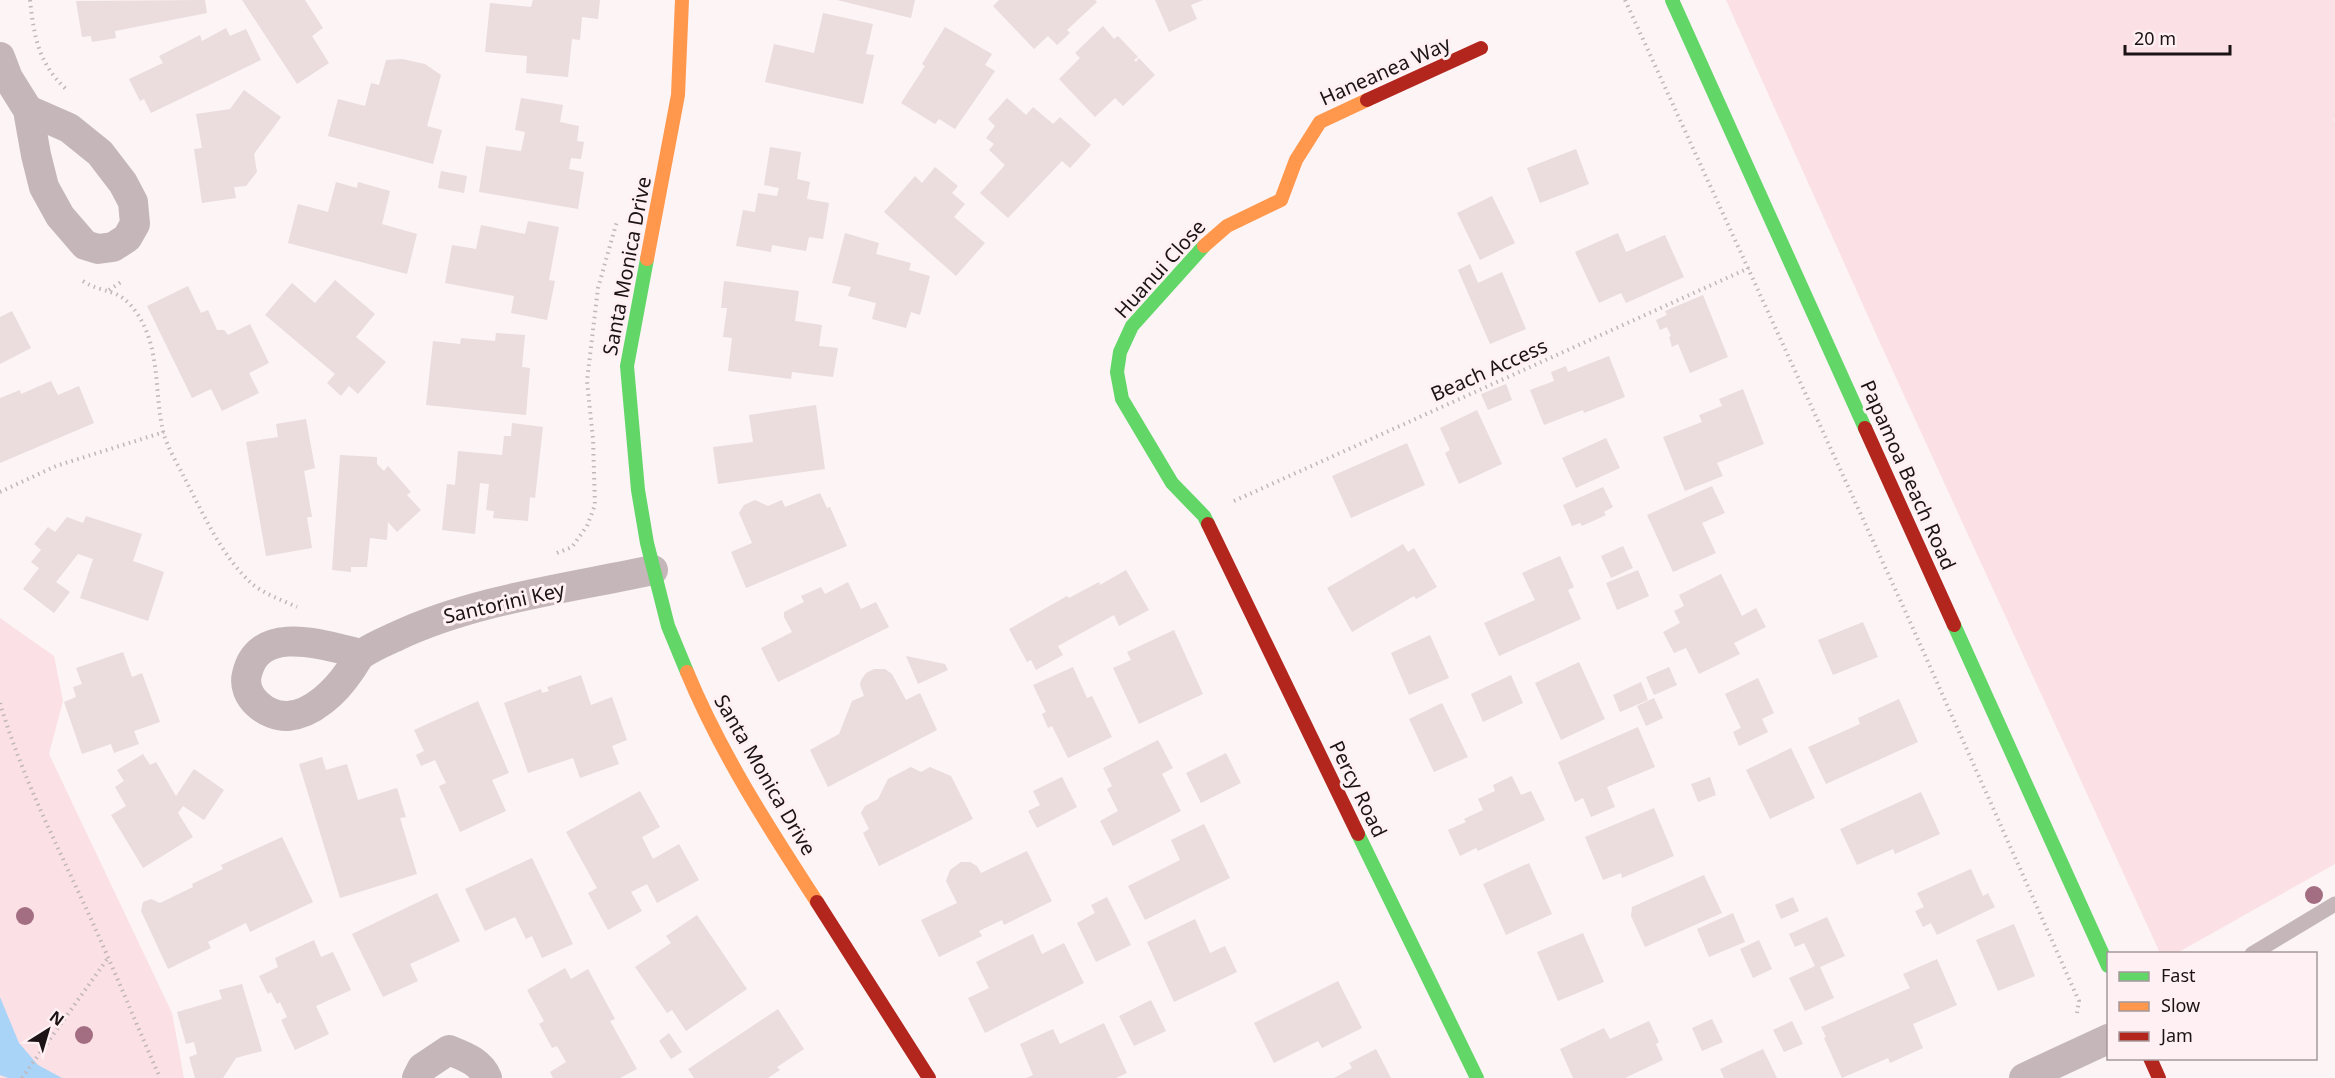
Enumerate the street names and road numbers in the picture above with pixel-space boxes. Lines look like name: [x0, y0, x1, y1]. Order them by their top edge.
street label: Haneanea Way: [1315, 29, 1455, 111]
street label: Santa Monica Drive: [596, 174, 657, 358]
street label: Huanui Close: [1108, 213, 1211, 324]
street label: Beach Access: [1426, 332, 1551, 407]
street label: Papamoa Beach Road: [1854, 376, 1962, 574]
street label: Santorini Key: [441, 575, 568, 630]
street label: Santa Monica Drive: [708, 689, 822, 860]
street label: Percy Road: [1323, 736, 1393, 842]

